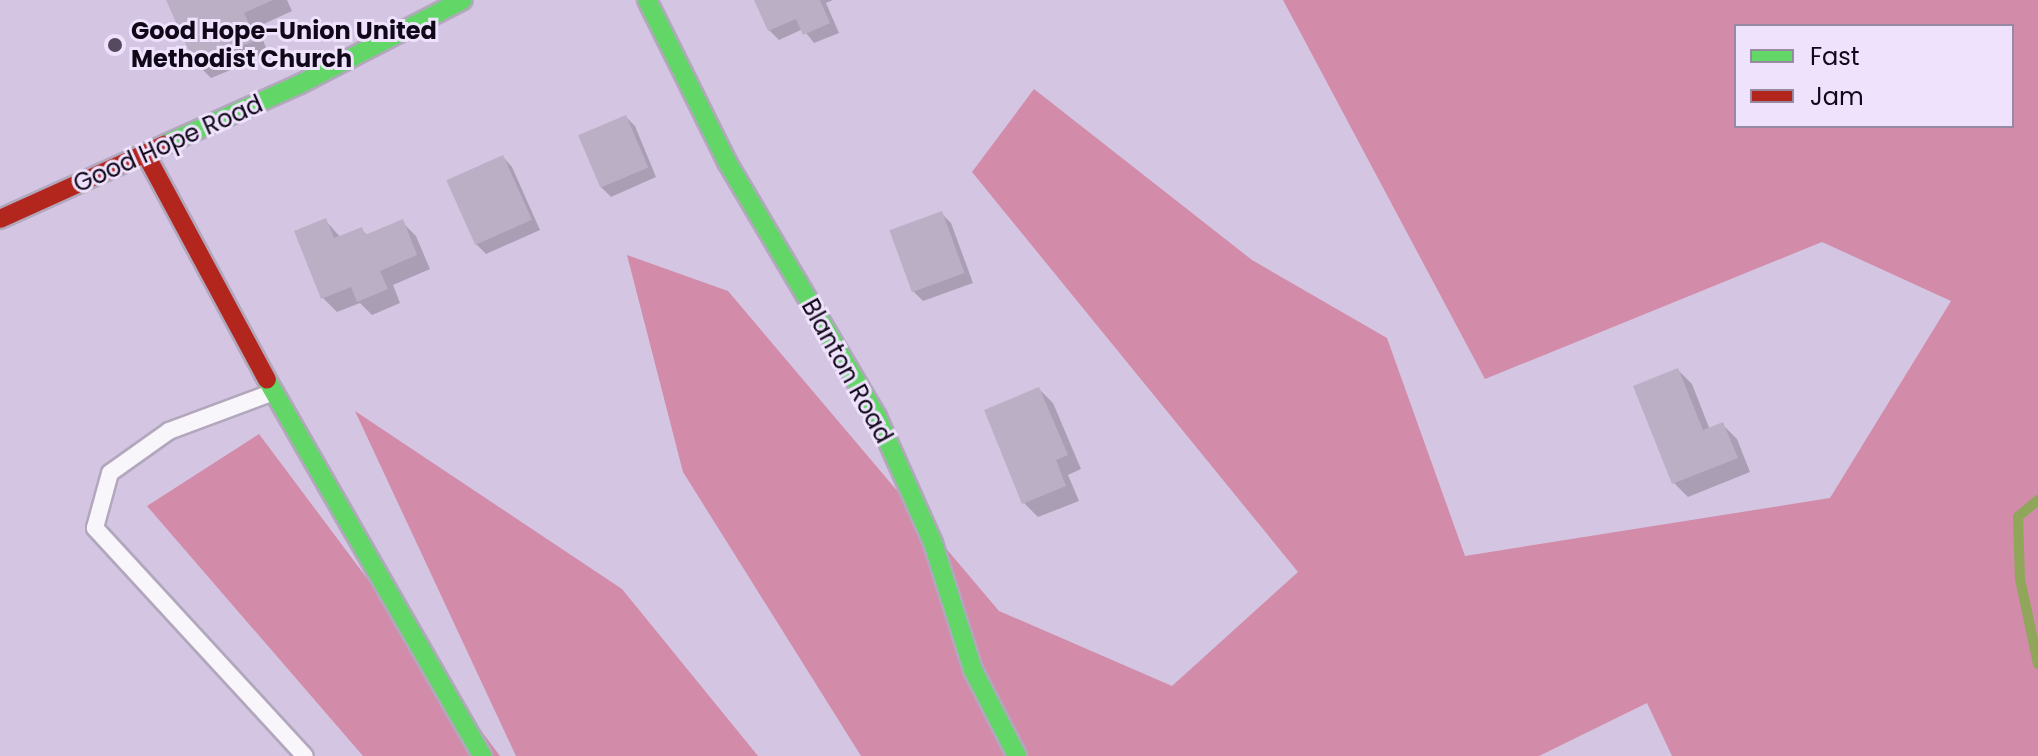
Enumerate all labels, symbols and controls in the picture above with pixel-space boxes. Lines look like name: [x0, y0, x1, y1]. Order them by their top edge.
place label: Good Hope-Union United Methodist Church: [131, 17, 437, 73]
legend: [1734, 24, 2014, 128]
marker: Good Hope-Union United Methodist Church: [106, 36, 124, 54]
text: Fast: [1810, 40, 1860, 73]
text: Jam: [1810, 80, 1864, 113]
street label: Good Hope Road: [69, 89, 267, 199]
street label: Blanton Road: [796, 294, 898, 448]

